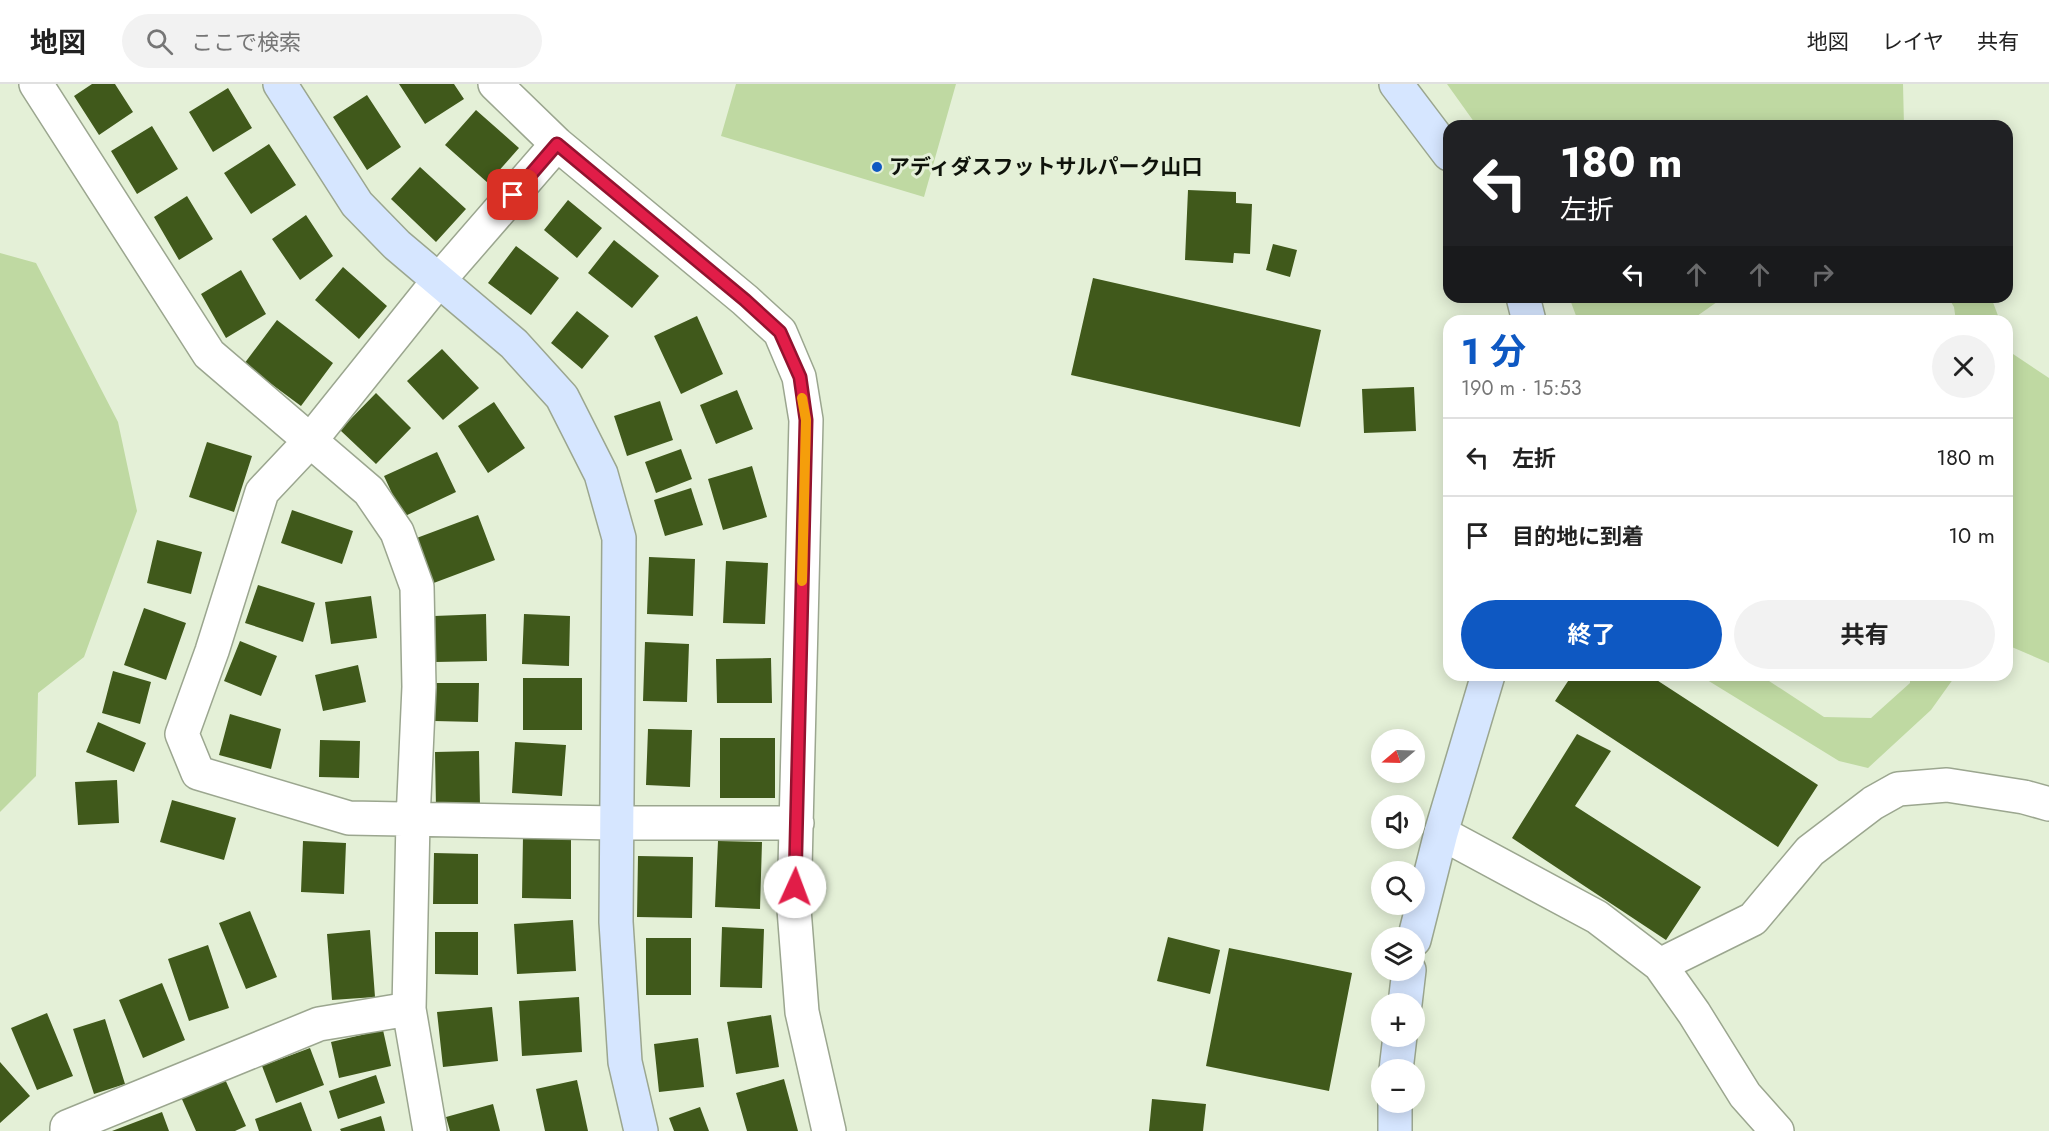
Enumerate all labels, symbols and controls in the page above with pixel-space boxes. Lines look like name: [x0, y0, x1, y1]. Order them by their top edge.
search box: [122, 14, 542, 68]
text: 地図: [30, 22, 86, 63]
icon: search: [143, 25, 176, 58]
text: ここで検索: [191, 26, 301, 58]
text: 地図: [1807, 27, 1849, 57]
text: レイヤ: [1882, 27, 1944, 57]
text: 共有: [1977, 27, 2019, 57]
text: 180 m: [1560, 132, 1683, 193]
icon: left: [1461, 144, 1539, 222]
place label: アディダスフットサルパーク山口: [889, 152, 1203, 182]
marker: アディダスフットサルパーク山口: [870, 160, 884, 174]
pin: [487, 169, 538, 220]
icon: arrive: [496, 178, 529, 211]
text: 左折: [1560, 190, 1614, 229]
icon: left: [1617, 258, 1650, 291]
icon: ahead: [1680, 258, 1713, 291]
icon: ahead: [1743, 258, 1776, 291]
icon: right: [1806, 258, 1839, 291]
text: 1 分: [1461, 325, 1526, 377]
button: close: [1932, 335, 1995, 398]
text: 190 m · 15:53: [1461, 374, 1582, 403]
icon: left: [1461, 441, 1494, 474]
text: 180 m: [1936, 441, 1995, 473]
text: 左折: [1512, 442, 1556, 474]
icon: arrive: [1461, 519, 1494, 552]
text: 10 m: [1948, 519, 1995, 551]
text: 目的地に到着: [1512, 520, 1644, 552]
button: 終了: [1461, 600, 1722, 669]
button: 共有: [1734, 600, 1995, 669]
north arrow: [1371, 729, 1425, 783]
map controls: [1371, 729, 1425, 1113]
button: sound: [1371, 795, 1425, 849]
position arrow: [763, 855, 827, 919]
button: search: [1371, 861, 1425, 915]
button: layers: [1371, 927, 1425, 981]
button: +: [1371, 993, 1425, 1047]
button: −: [1371, 1059, 1425, 1113]

